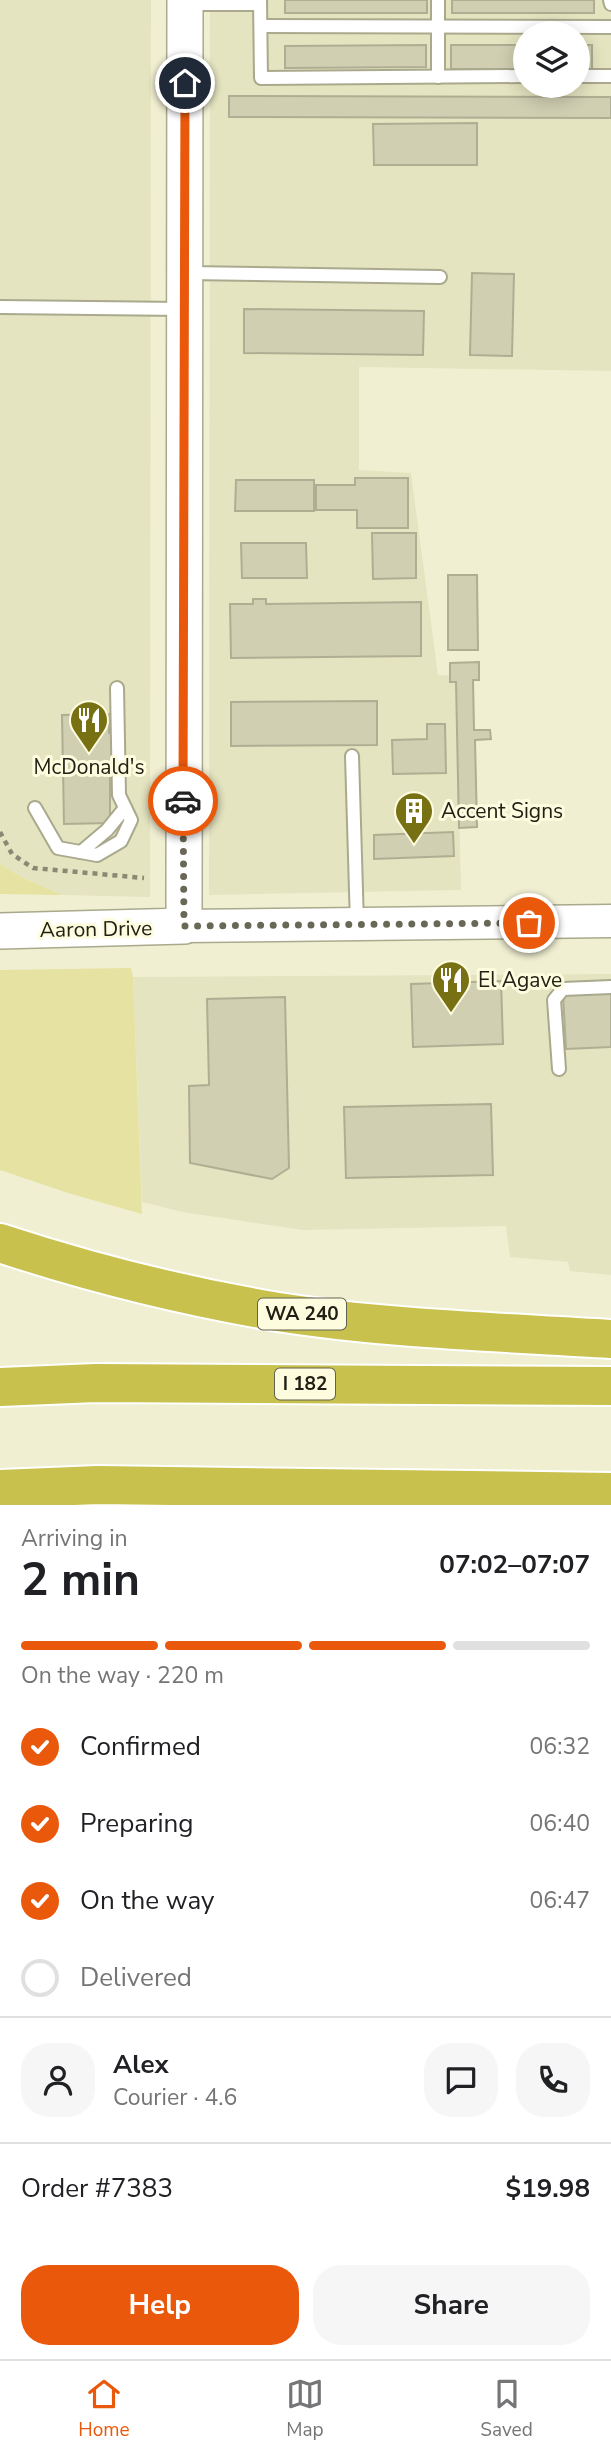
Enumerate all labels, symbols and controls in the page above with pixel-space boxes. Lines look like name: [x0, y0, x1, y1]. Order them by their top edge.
map controls: [513, 21, 590, 98]
button: layers: [513, 21, 590, 98]
pin: [155, 53, 215, 113]
icon: home: [166, 64, 204, 102]
restaurant icon: McDonald's: [68, 699, 110, 754]
place label: McDonald's: [33, 753, 145, 781]
courier: [148, 766, 218, 836]
icon: car: [164, 782, 202, 820]
building icon: Accent Signs: [393, 790, 435, 845]
place label: Accent Signs: [441, 797, 563, 825]
pin: [499, 893, 559, 953]
icon: bag: [510, 904, 548, 942]
street label: Aaron Drive: [39, 914, 153, 944]
restaurant icon: El Agave: [430, 959, 472, 1014]
place label: El Agave: [478, 966, 562, 994]
road number: WA 240: [258, 1298, 346, 1330]
road number: I 182: [275, 1368, 335, 1400]
text: Arriving in: [21, 1523, 128, 1554]
text: 07:02–07:07: [439, 1547, 590, 1582]
text: 2 min: [21, 1548, 140, 1611]
text: On the way · 220 m: [21, 1660, 224, 1691]
icon: check: [21, 1728, 59, 1766]
text: Confirmed: [80, 1729, 201, 1764]
text: 06:32: [530, 1731, 590, 1762]
icon: check: [21, 1805, 59, 1843]
text: Preparing: [80, 1806, 193, 1841]
text: 06:40: [530, 1808, 590, 1839]
icon: check: [21, 1882, 59, 1920]
text: On the way: [80, 1883, 214, 1918]
text: 06:47: [530, 1885, 590, 1916]
text: Delivered: [80, 1960, 192, 1995]
button: person: [21, 2043, 95, 2117]
button: chat: [424, 2043, 498, 2117]
button: phone: [516, 2043, 590, 2117]
text: Alex: [113, 2047, 169, 2082]
text: Courier · 4.6: [113, 2082, 237, 2113]
text: Order #7383: [21, 2171, 173, 2206]
text: $19.98: [506, 2171, 590, 2206]
button: Help: [21, 2265, 299, 2345]
button: Share: [313, 2265, 590, 2345]
tab: Home: [78, 2375, 130, 2443]
tab: Map: [286, 2375, 324, 2443]
tab: Saved: [480, 2375, 533, 2443]

